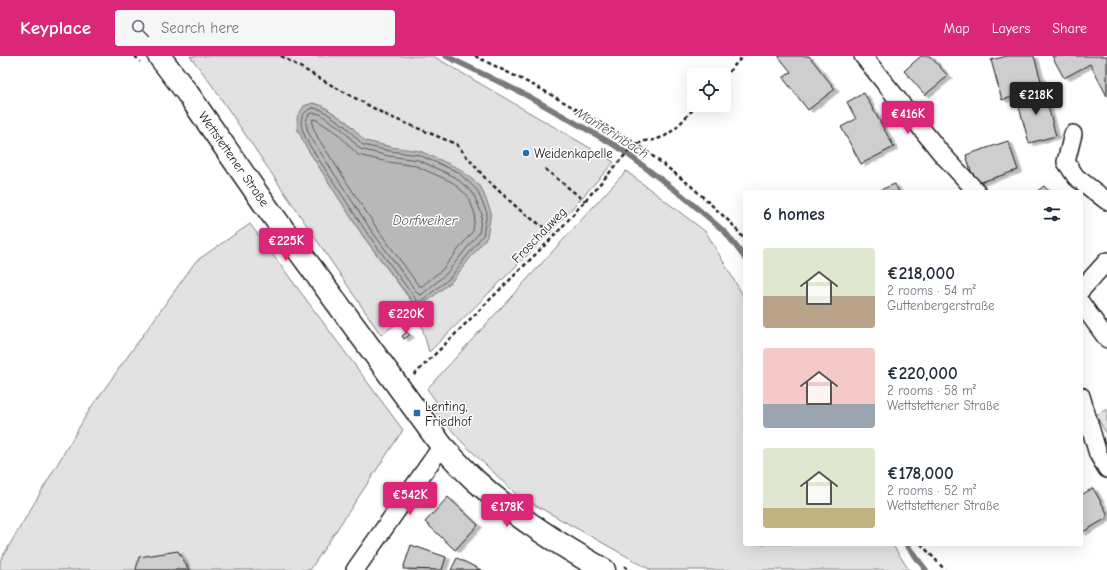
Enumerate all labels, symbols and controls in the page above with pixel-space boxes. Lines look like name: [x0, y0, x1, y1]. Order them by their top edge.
search box: [115, 10, 395, 46]
text: Keyplace: [20, 17, 91, 39]
icon: search: [129, 17, 151, 39]
text: Search here: [161, 19, 239, 37]
text: Map: [943, 20, 970, 37]
text: Layers: [992, 20, 1030, 37]
text: Share: [1052, 20, 1087, 37]
map controls: [687, 68, 731, 112]
button: locate: [687, 68, 731, 112]
pin: €218K: [1008, 82, 1064, 116]
text: €218K: [1019, 87, 1053, 102]
pin: €416K: [880, 101, 936, 135]
water label: Manterinbach: [571, 103, 652, 162]
text: €416K: [891, 106, 925, 121]
street label: Wettstettener Straße: [196, 109, 273, 210]
place label: Weidenkapelle: [534, 146, 613, 161]
marker: Weidenkapelle: [521, 148, 531, 158]
icon: filters: [1041, 203, 1063, 225]
street label: Froschauweg: [509, 204, 569, 266]
text: 6 homes: [763, 205, 825, 224]
water label: Dorfweiher: [393, 212, 459, 229]
pin: €225K: [258, 228, 314, 262]
text: €225K: [268, 233, 304, 248]
icon: home: [795, 264, 843, 312]
text: €218,000: [887, 264, 955, 283]
text: 2 rooms · 54 m²: [887, 283, 976, 298]
text: Guttenbergerstraße: [887, 298, 995, 313]
pin: €220K: [378, 301, 434, 335]
text: €220K: [388, 306, 424, 321]
icon: home: [795, 364, 843, 412]
text: €220,000: [887, 364, 958, 383]
text: 2 rooms · 58 m²: [887, 383, 976, 398]
text: Wettstettener Straße: [887, 398, 999, 413]
place label: Lenting, Friedhof: [425, 399, 473, 429]
marker: Lenting, Friedhof: [412, 408, 422, 418]
icon: home: [795, 464, 843, 512]
text: €178,000: [887, 464, 954, 483]
pin: €542K: [382, 482, 438, 516]
text: 2 rooms · 52 m²: [887, 483, 976, 498]
text: €542K: [392, 487, 428, 502]
pin: €178K: [479, 494, 535, 528]
text: Wettstettener Straße: [887, 498, 999, 513]
text: €178K: [490, 499, 524, 514]

